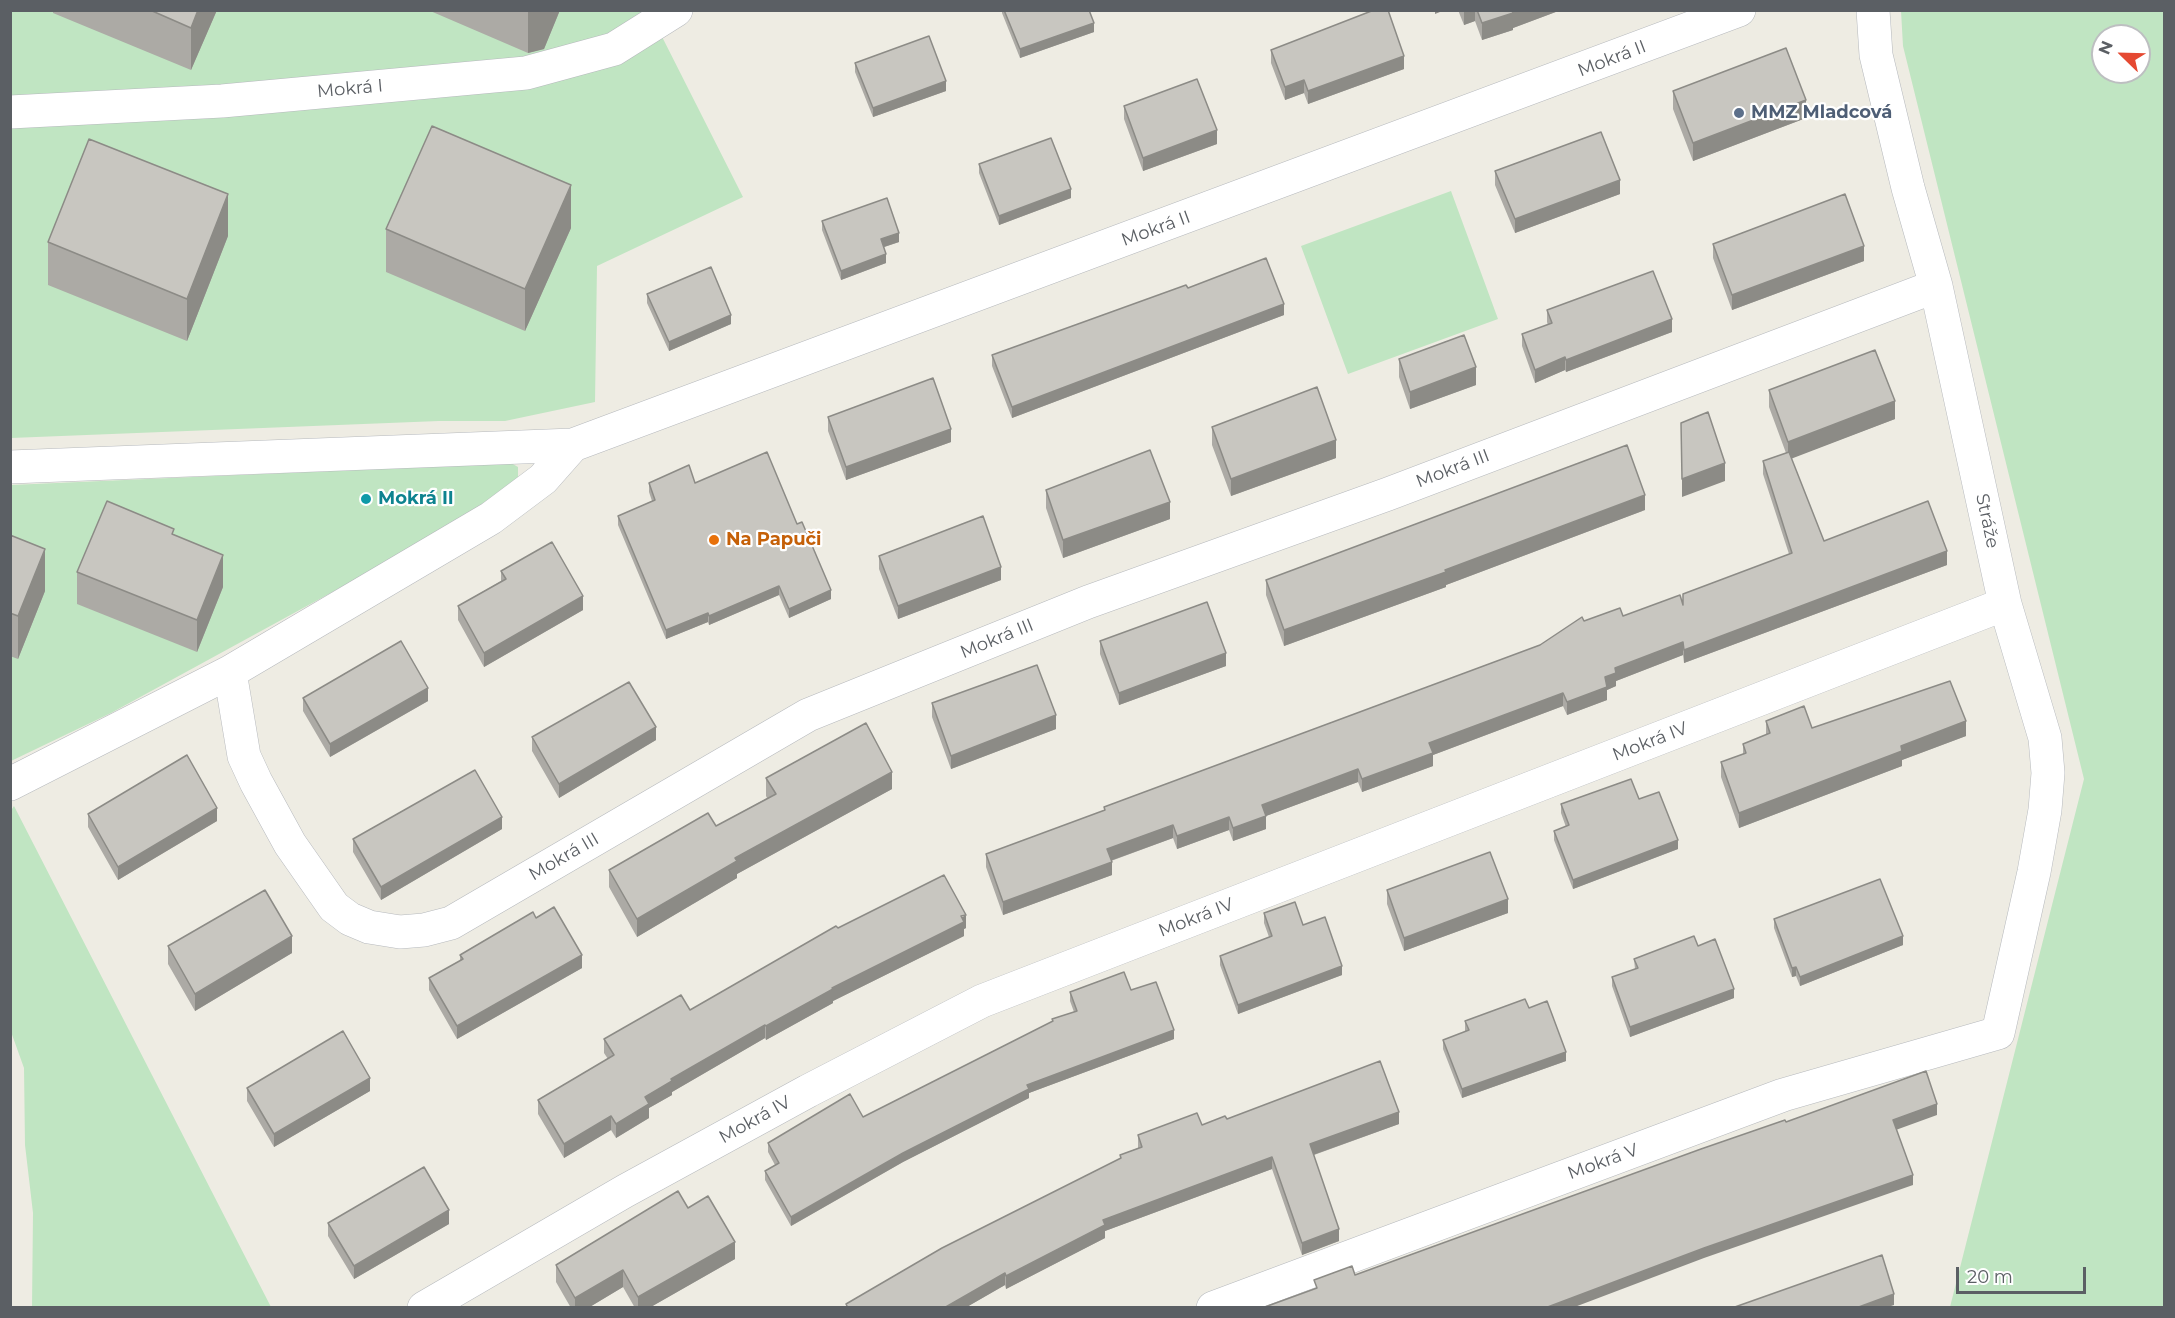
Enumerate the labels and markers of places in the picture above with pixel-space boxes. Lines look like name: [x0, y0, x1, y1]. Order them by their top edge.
place label: MMZ Mladcová: [1751, 102, 1892, 124]
marker: MMZ Mladcová: [1732, 106, 1746, 120]
place label: Mokrá II: [378, 488, 454, 510]
marker: Mokrá II: [359, 492, 373, 506]
place label: Na Papuči: [726, 529, 822, 551]
marker: Na Papuči: [707, 533, 721, 547]

